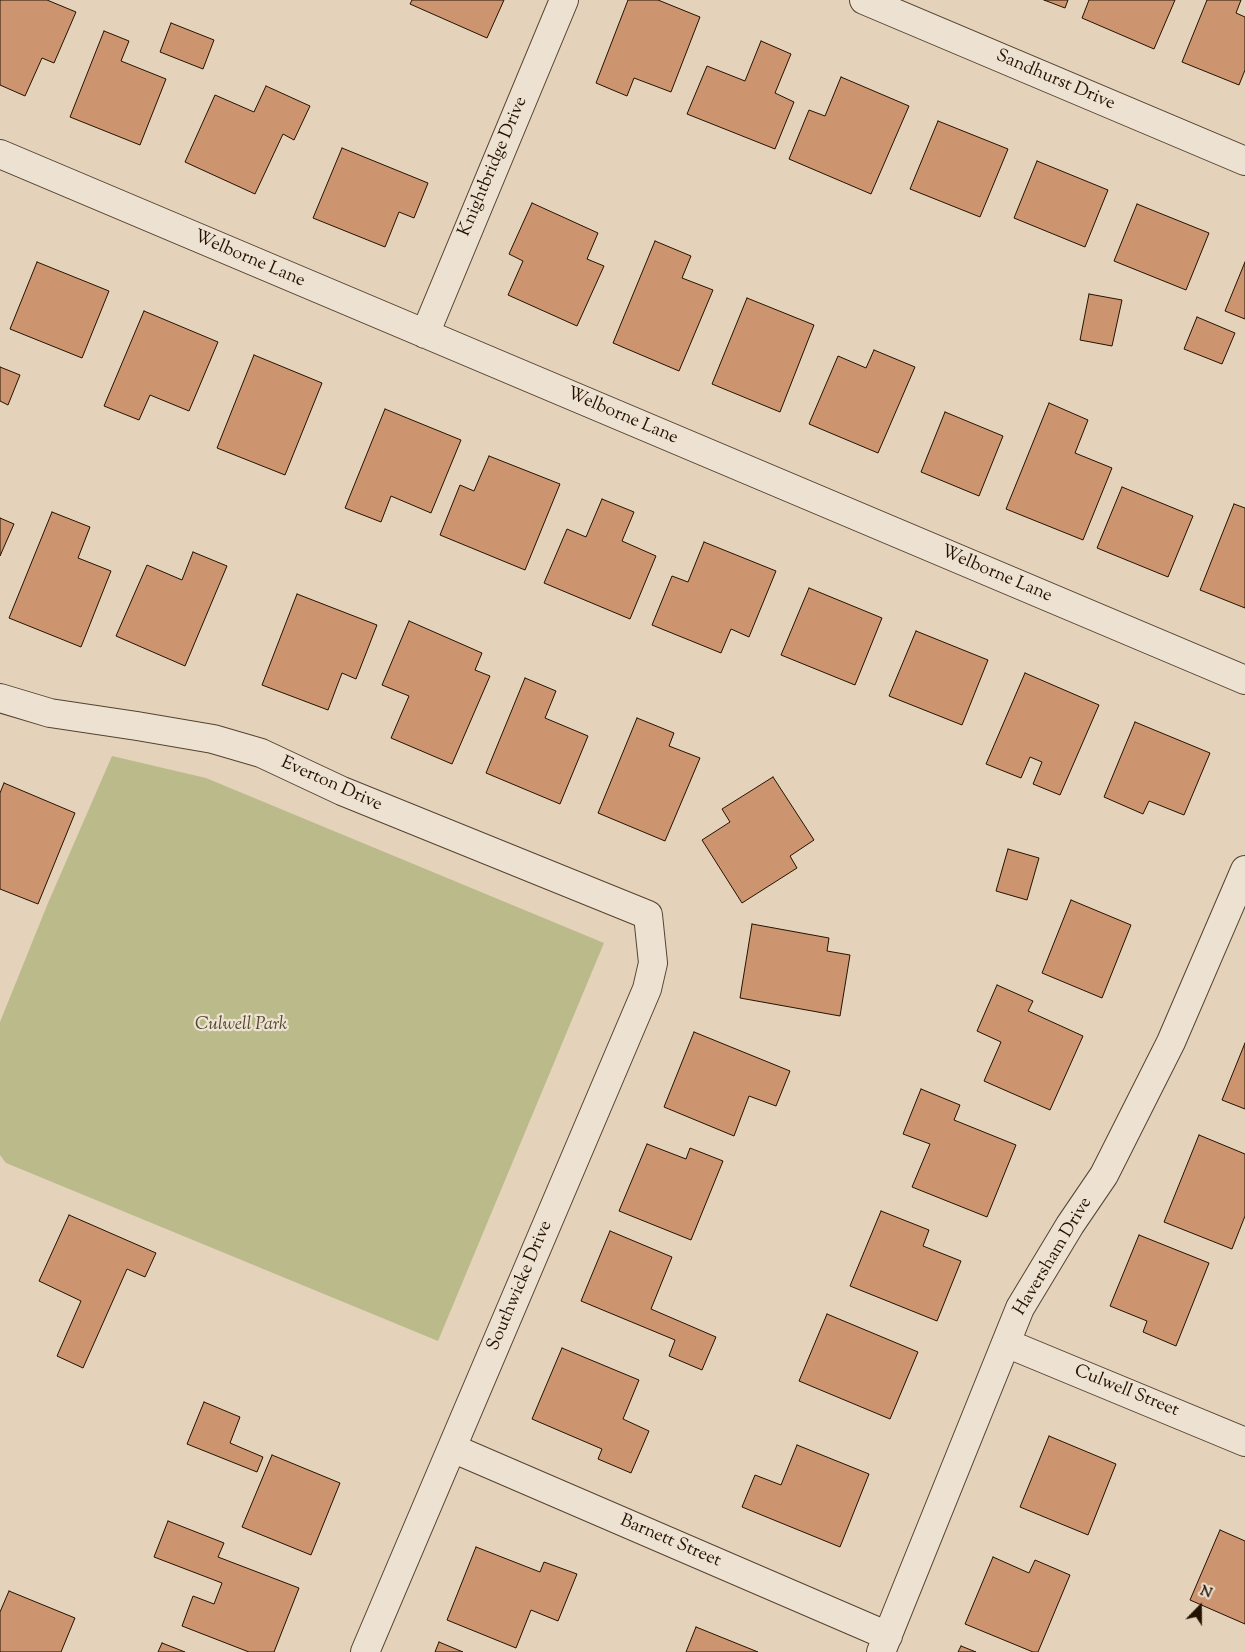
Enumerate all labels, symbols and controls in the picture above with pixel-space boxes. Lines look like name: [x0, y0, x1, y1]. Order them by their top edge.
street label: Sandhurst Drive: [992, 46, 1118, 116]
street label: Knightbridge Drive: [455, 94, 533, 240]
street label: Welborne Lane: [190, 227, 308, 293]
street label: Welborne Lane: [563, 384, 681, 450]
street label: Welborne Lane: [937, 542, 1055, 608]
street label: Everton Drive: [277, 753, 385, 817]
park label: Culwell Park: [195, 1015, 287, 1037]
street label: Haversham Drive: [1010, 1194, 1098, 1320]
street label: Southwicke Drive: [484, 1218, 558, 1354]
street label: Culwell Street: [1070, 1361, 1182, 1423]
street label: Barnett Street: [616, 1511, 724, 1573]
north arrow: [1175, 1582, 1225, 1632]
text: N: [1197, 1582, 1215, 1604]

